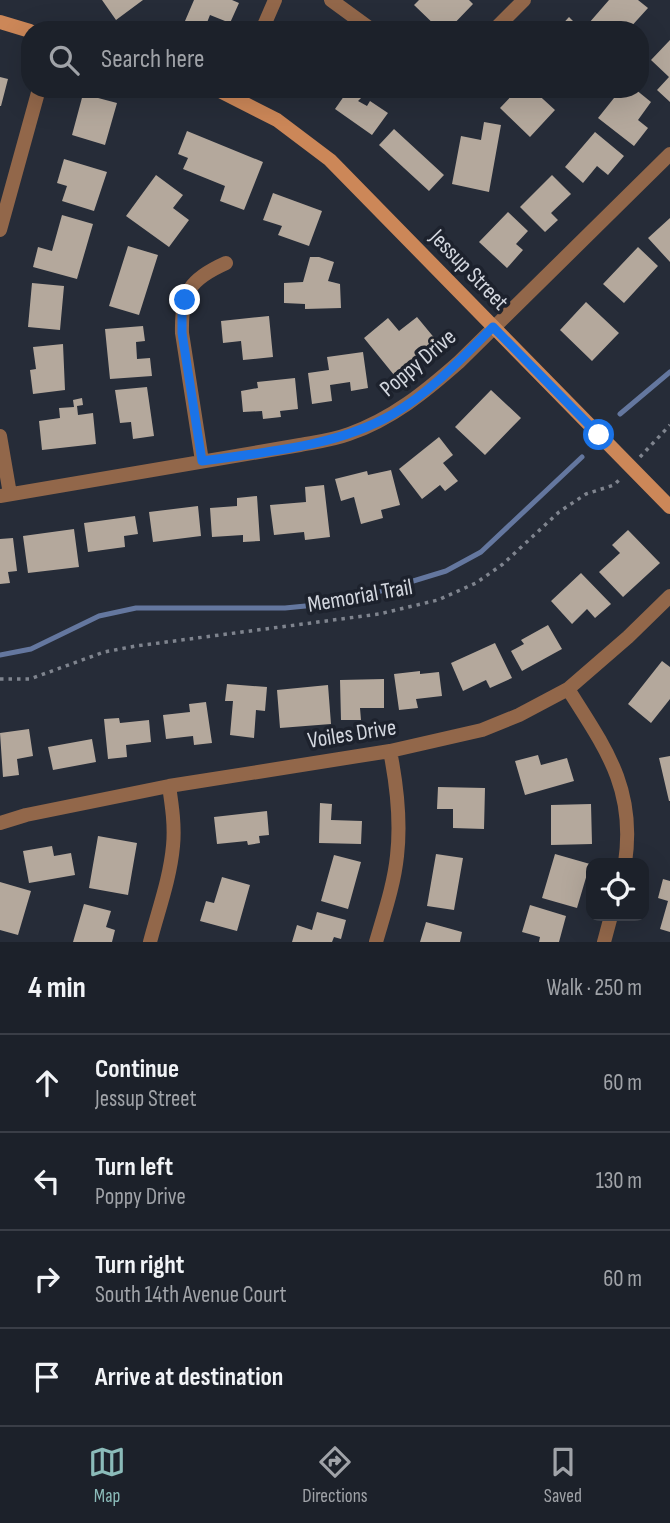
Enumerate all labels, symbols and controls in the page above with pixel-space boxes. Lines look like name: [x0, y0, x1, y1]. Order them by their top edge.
search box: [21, 21, 649, 98]
icon: search: [45, 41, 83, 79]
text: Search here: [101, 44, 204, 75]
street label: Jessup Street: [423, 223, 514, 316]
route end: [169, 284, 200, 315]
street label: Poppy Drive: [374, 323, 462, 403]
route start: [583, 419, 614, 450]
street label: Memorial Trail: [305, 573, 415, 619]
street label: Voiles Drive: [306, 713, 398, 755]
map controls: [586, 858, 649, 921]
button: locate: [586, 858, 649, 921]
text: 4 min: [28, 970, 86, 1006]
text: Walk · 250 m: [546, 974, 642, 1002]
text: Continue: [95, 1054, 179, 1085]
icon: ahead: [28, 1064, 66, 1102]
text: 60 m: [603, 1069, 642, 1097]
text: Jessup Street: [95, 1085, 197, 1113]
text: Turn left: [95, 1152, 173, 1183]
icon: left: [28, 1162, 66, 1200]
text: 130 m: [596, 1167, 642, 1195]
text: Poppy Drive: [95, 1183, 186, 1211]
text: Turn right: [95, 1250, 184, 1281]
icon: right: [28, 1260, 66, 1298]
text: 60 m: [603, 1265, 642, 1293]
text: South 14th Avenue Court: [95, 1281, 287, 1309]
icon: arrive: [28, 1358, 66, 1396]
text: Arrive at destination: [95, 1362, 283, 1393]
tab: Map: [88, 1443, 126, 1508]
tab: Directions: [302, 1443, 368, 1508]
tab: Saved: [544, 1443, 582, 1508]

